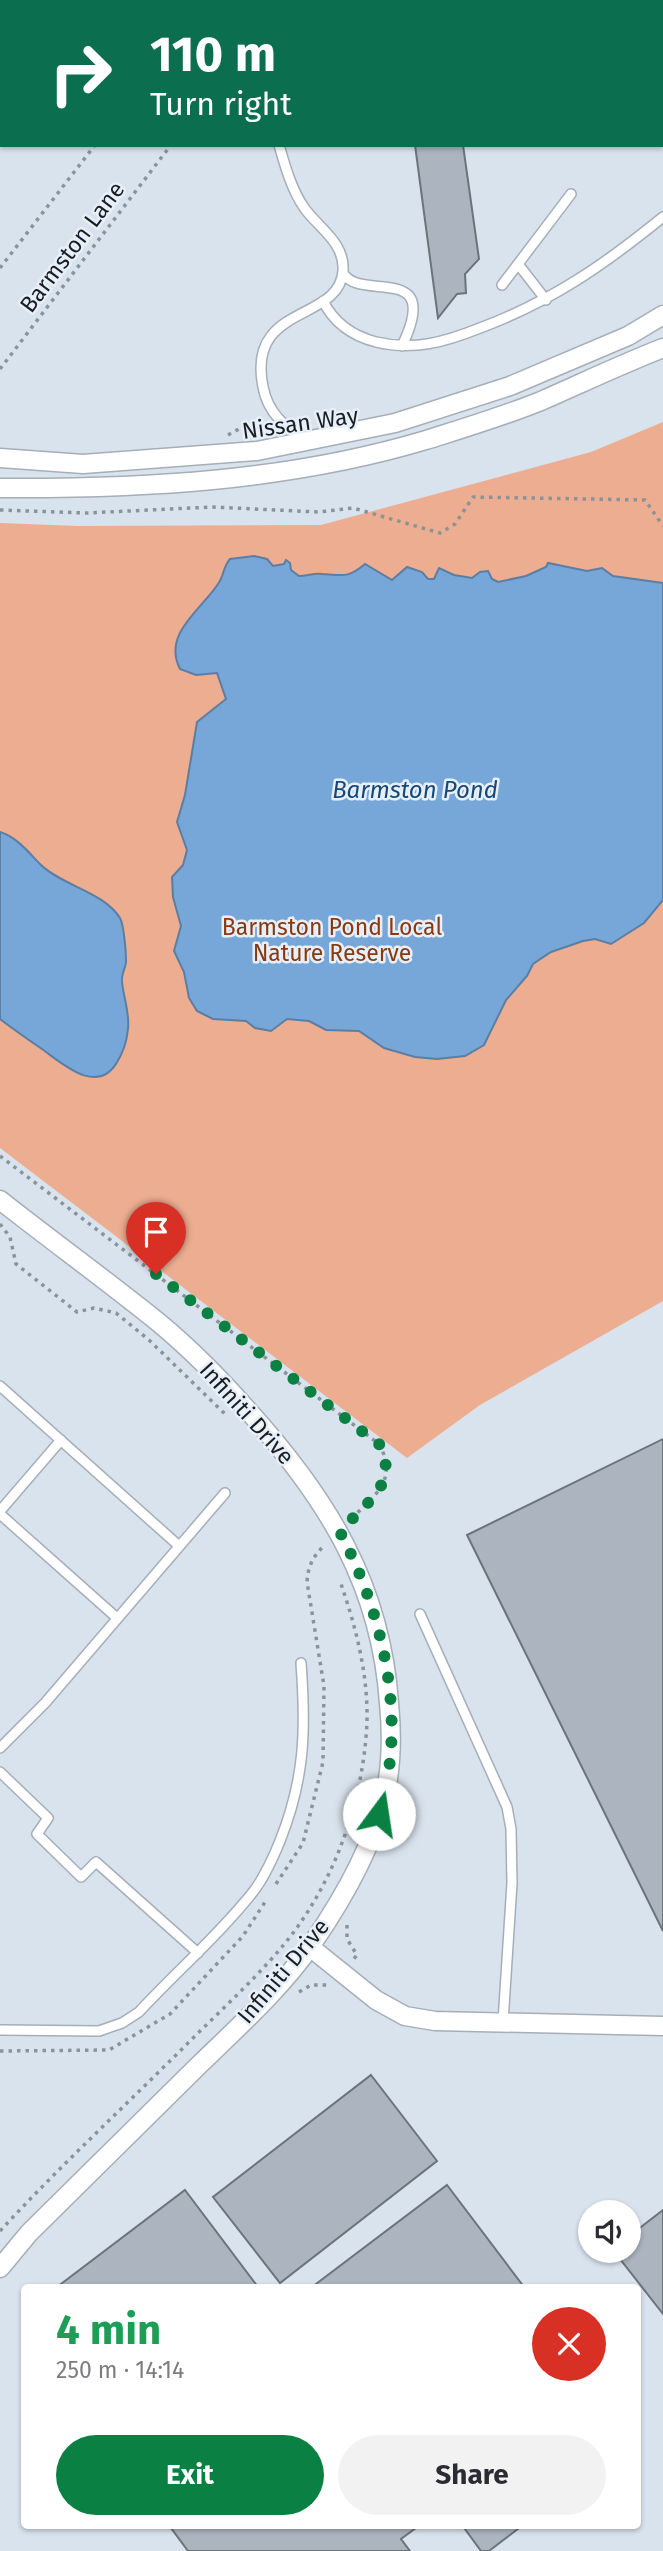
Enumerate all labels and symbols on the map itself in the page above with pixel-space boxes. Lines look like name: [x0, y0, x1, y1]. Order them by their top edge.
street label: Barmston Lane: [14, 176, 130, 318]
street label: Nissan Way: [240, 401, 361, 445]
water label: Barmston Pond: [332, 776, 498, 804]
park label: Barmston Pond Local Nature Reserve: [222, 913, 442, 967]
pin: [126, 1202, 186, 1274]
street label: Infiniti Drive: [194, 1356, 300, 1470]
position arrow: [342, 1777, 416, 1851]
street label: Infiniti Drive: [231, 1913, 335, 2029]

